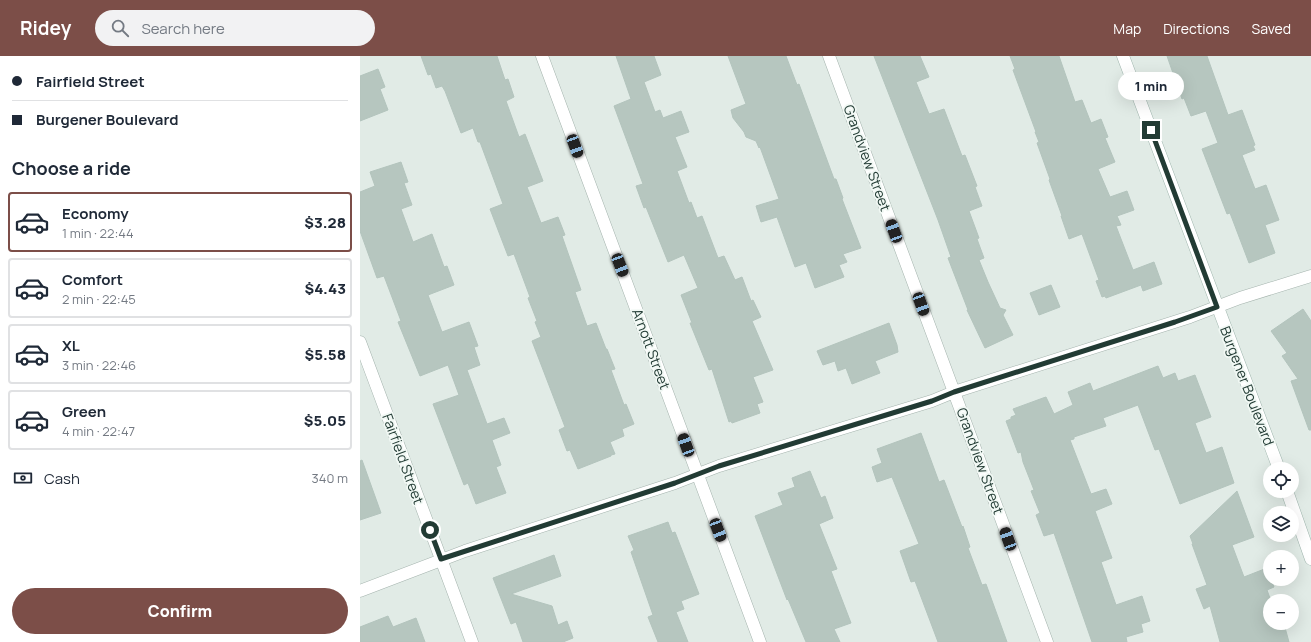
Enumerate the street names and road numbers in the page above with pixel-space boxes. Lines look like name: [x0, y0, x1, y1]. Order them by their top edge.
street label: Grandview Street: [839, 102, 896, 214]
street label: Arnott Street: [628, 306, 675, 392]
street label: Burgener Boulevard: [1216, 323, 1279, 448]
street label: Grandview Street: [952, 405, 1009, 517]
street label: Fairfield Street: [378, 411, 429, 507]

